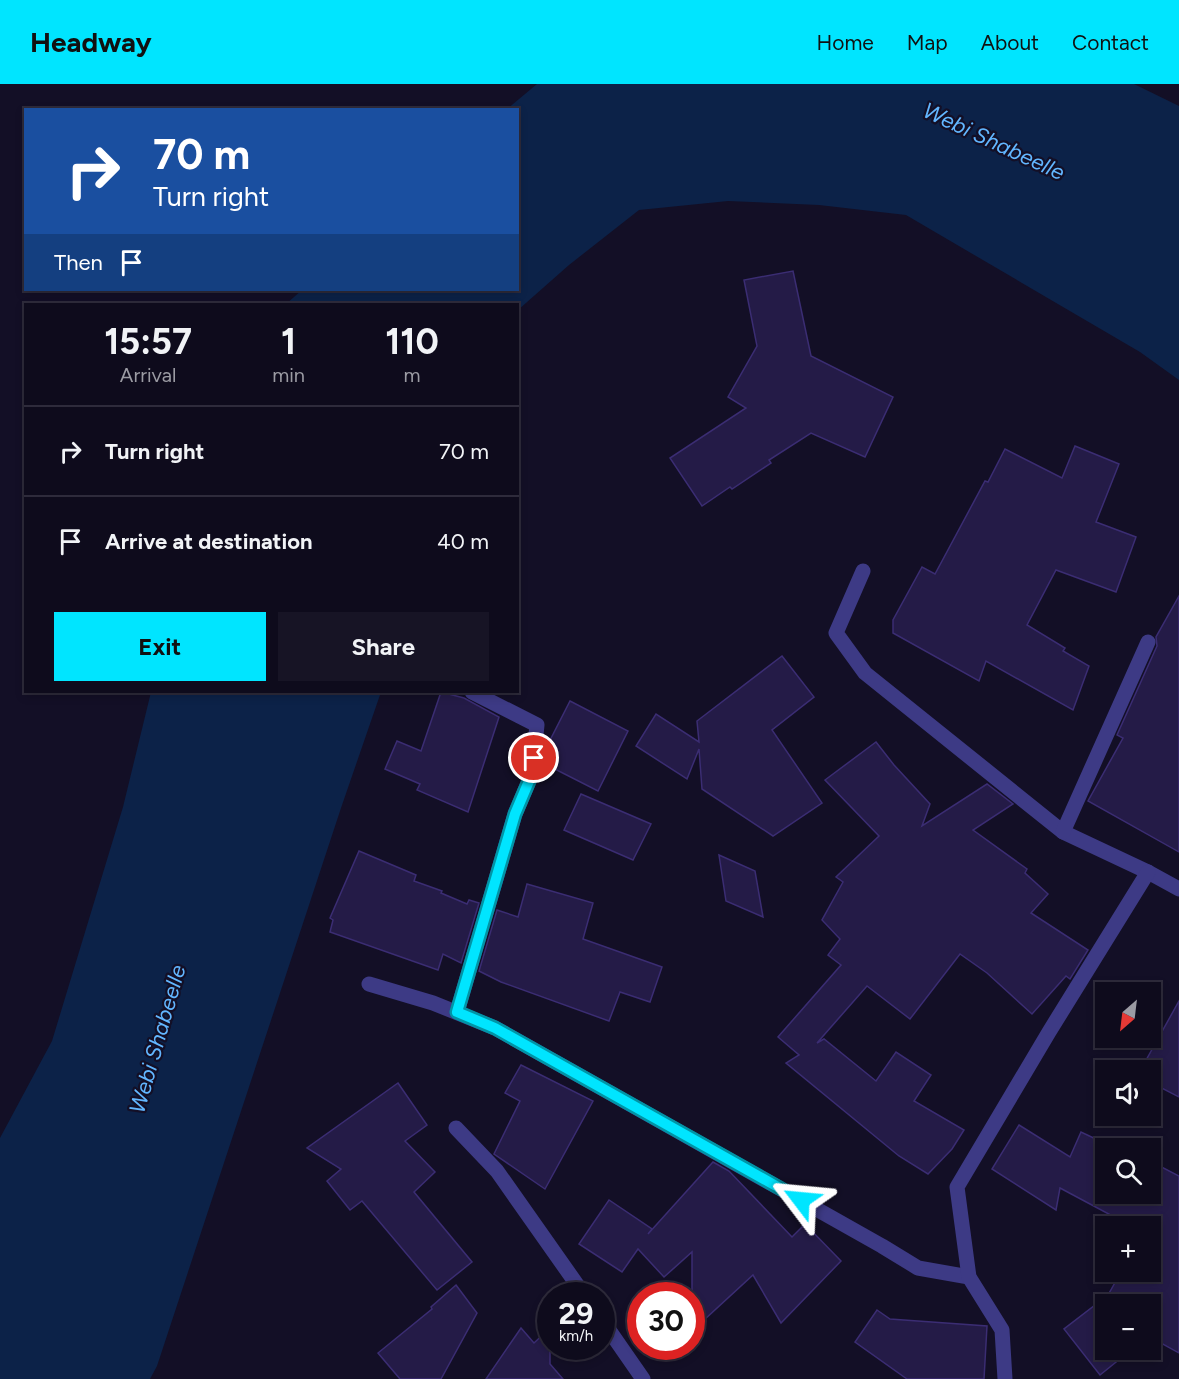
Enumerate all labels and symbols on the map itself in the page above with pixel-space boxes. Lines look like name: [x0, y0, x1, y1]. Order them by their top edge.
water label: Webi Shabeelle: [919, 97, 1069, 186]
pin: [508, 732, 559, 783]
water label: Webi Shabeelle: [123, 962, 192, 1117]
north arrow: [1095, 982, 1161, 1048]
position arrow: [769, 1168, 833, 1232]
speed limit sign: 30: [627, 1282, 705, 1360]

